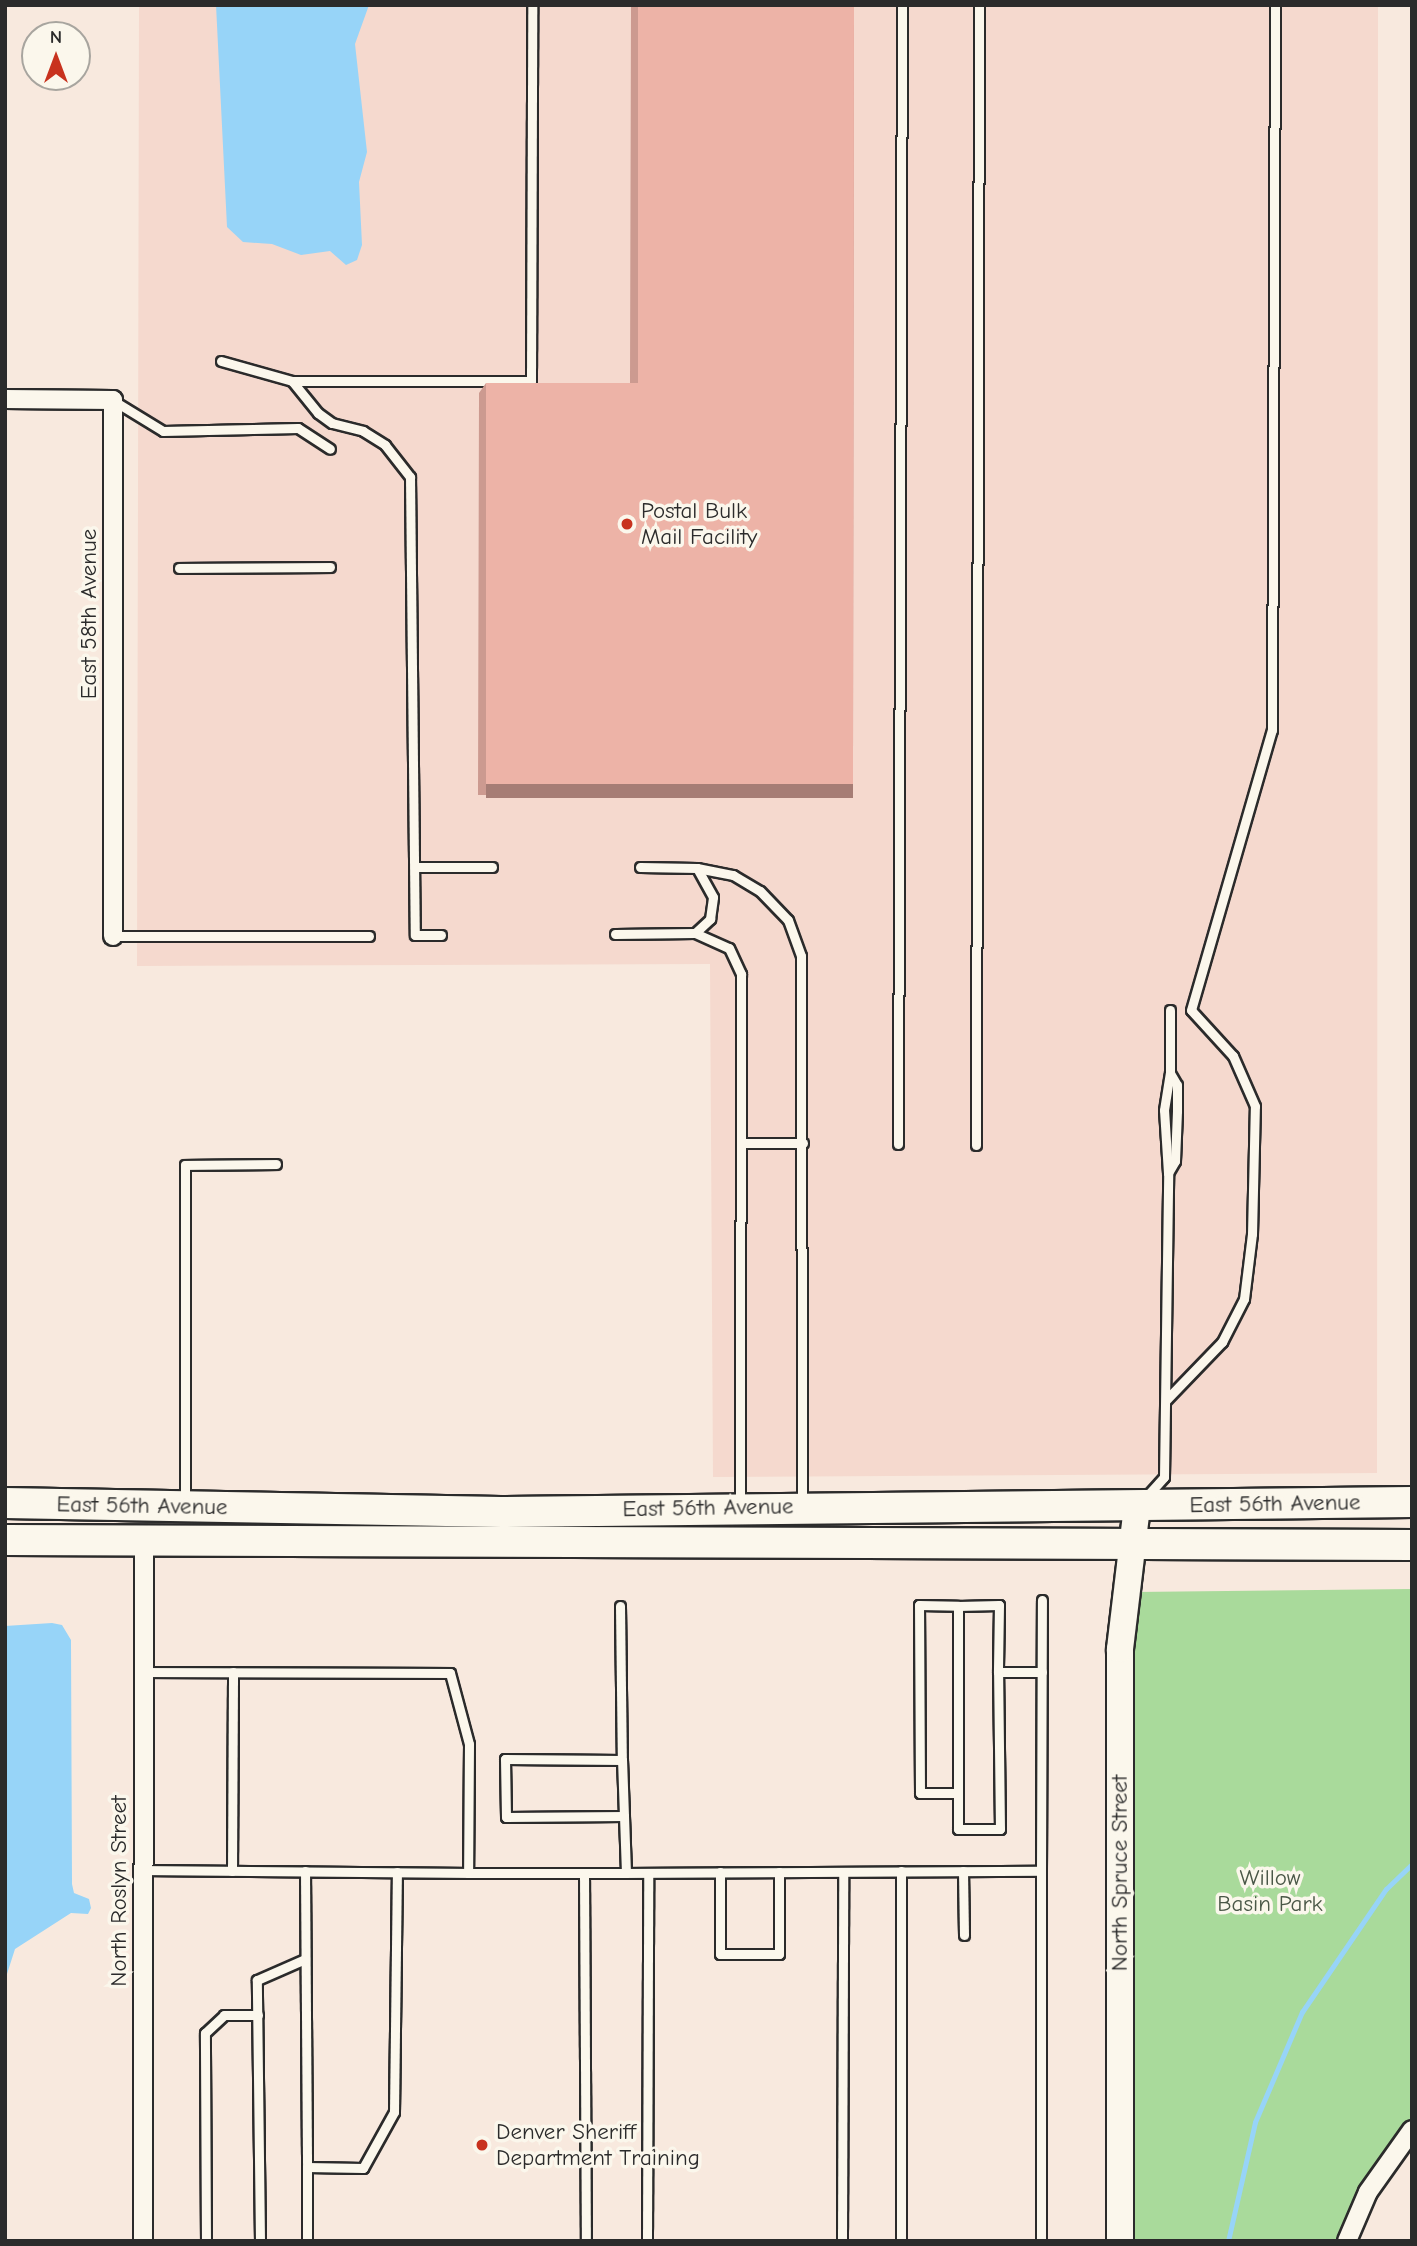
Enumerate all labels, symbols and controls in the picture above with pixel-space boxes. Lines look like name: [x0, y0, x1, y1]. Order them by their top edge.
north arrow: [21, 21, 91, 91]
text: N: [50, 26, 62, 48]
place label: Postal Bulk Mail Facility: [641, 497, 757, 551]
marker: Postal Bulk Mail Facility: [619, 516, 635, 532]
street label: East 58th Avenue: [75, 529, 103, 699]
street label: East 56th Avenue: [1189, 1489, 1361, 1519]
street label: East 56th Avenue: [56, 1491, 228, 1521]
street label: East 56th Avenue: [622, 1493, 794, 1523]
street label: North Spruce Street: [1106, 1775, 1134, 1971]
street label: North Roslyn Street: [105, 1795, 133, 1987]
park label: Willow Basin Park: [1217, 1864, 1323, 1918]
place label: Denver Sheriff Department Training: [496, 2118, 700, 2172]
marker: Denver Sheriff Department Training: [474, 2137, 490, 2153]

